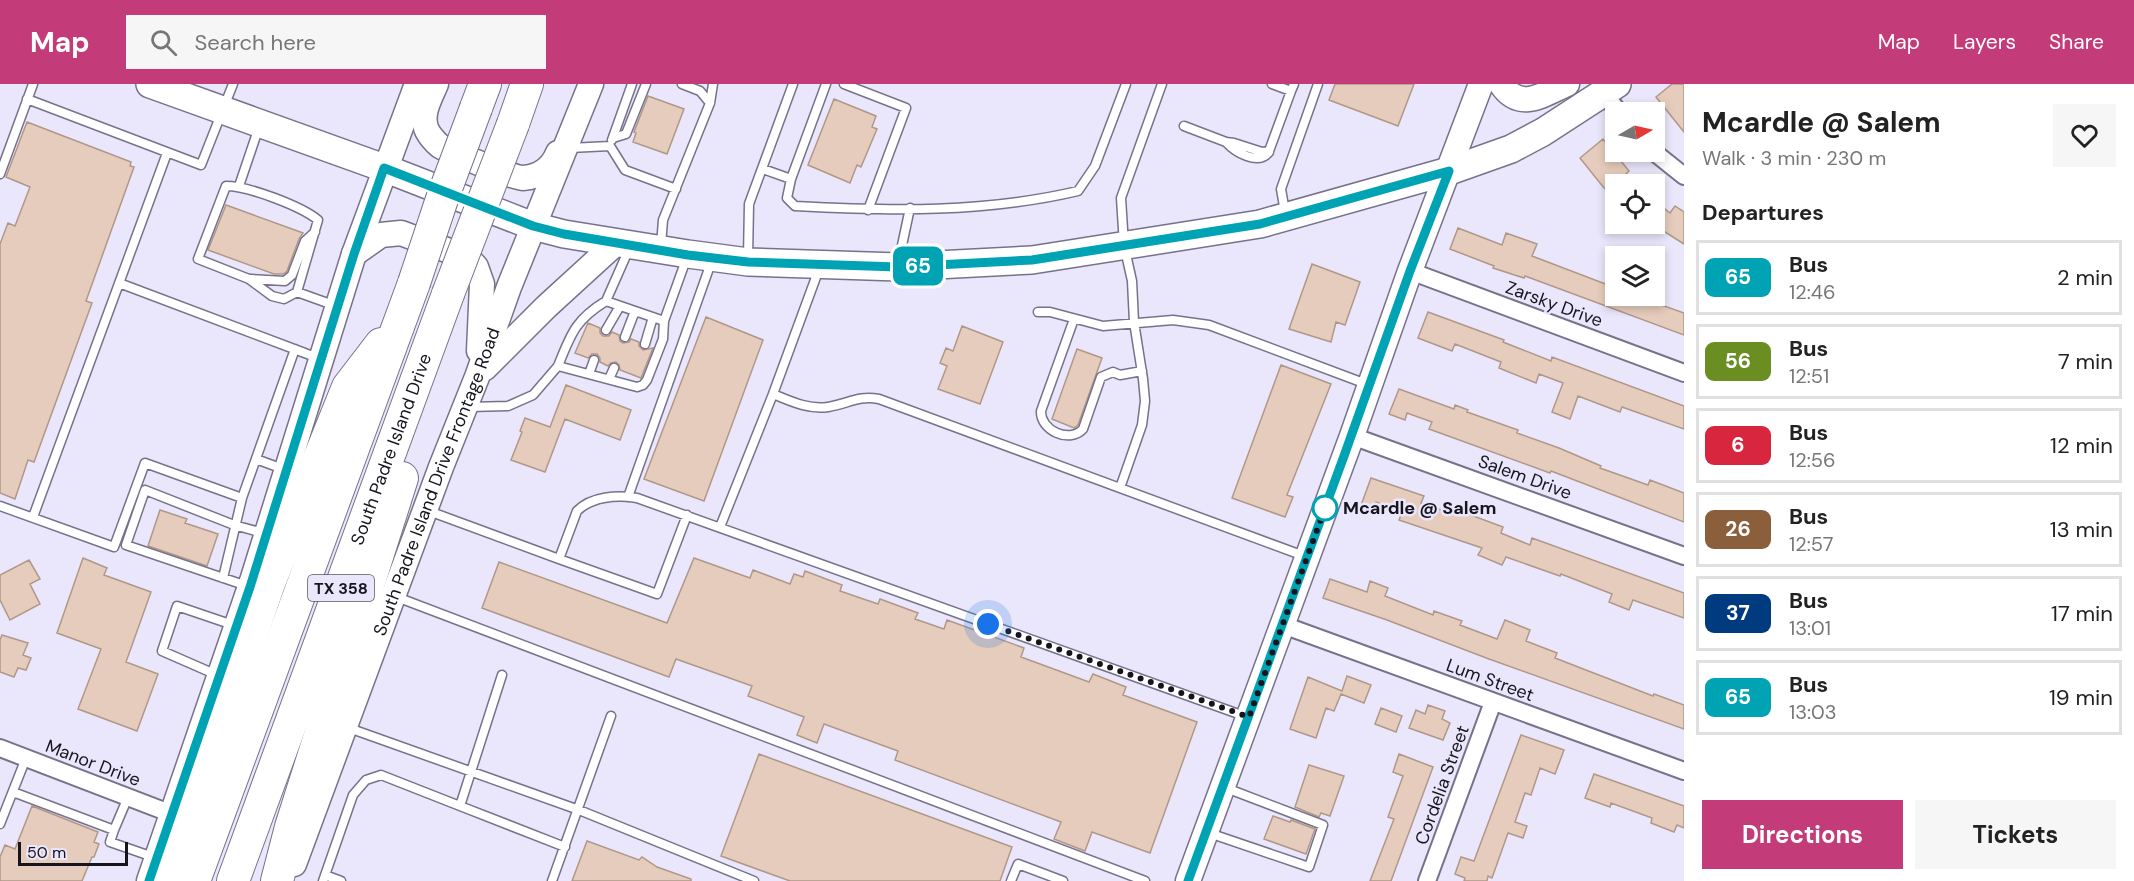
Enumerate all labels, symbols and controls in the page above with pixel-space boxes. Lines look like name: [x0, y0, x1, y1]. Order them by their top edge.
search box: [126, 15, 546, 69]
text: Map: [30, 24, 90, 61]
icon: search: [147, 26, 180, 59]
text: Search here: [195, 28, 316, 57]
text: Map: [1878, 28, 1920, 56]
text: Layers: [1953, 28, 2016, 56]
text: Share: [2049, 28, 2104, 56]
north arrow: [1605, 102, 1665, 162]
map controls: [1605, 102, 1665, 306]
text: Mcardle @ Salem: [1702, 104, 1941, 141]
button: heart: [2053, 104, 2116, 167]
text: Walk · 3 min · 230 m: [1702, 145, 1886, 171]
button: locate: [1605, 174, 1665, 234]
text: Departures: [1702, 198, 1824, 227]
line badge: 65: [891, 246, 945, 285]
button: layers: [1605, 246, 1665, 306]
text: Bus: [1789, 250, 1828, 279]
text: 65: [905, 252, 931, 280]
text: 65: [1725, 263, 1751, 291]
text: 2 min: [2057, 263, 2113, 292]
street label: Zarsky Drive: [1502, 275, 1606, 333]
text: 12:46: [1789, 279, 1836, 305]
street label: South Padre Island Drive Frontage Road: [368, 324, 506, 639]
text: Bus: [1789, 334, 1828, 363]
text: 56: [1725, 347, 1751, 375]
text: 7 min: [2058, 347, 2113, 376]
street label: South Padre Island Drive: [345, 350, 437, 548]
text: 12:51: [1789, 363, 1829, 389]
text: Bus: [1789, 418, 1828, 447]
text: 6: [1731, 431, 1745, 459]
text: 12 min: [2050, 431, 2113, 460]
text: 12:56: [1789, 447, 1836, 473]
street label: Salem Drive: [1475, 449, 1575, 505]
marker: Mcardle @ Salem: [1312, 495, 1338, 521]
place label: Mcardle @ Salem: [1343, 496, 1496, 520]
text: Bus: [1789, 502, 1828, 531]
text: 26: [1725, 515, 1751, 543]
text: 13 min: [2050, 515, 2113, 544]
text: 12:57: [1789, 531, 1833, 557]
road number: TX 358: [308, 575, 374, 601]
text: Bus: [1789, 586, 1828, 615]
text: 37: [1726, 599, 1750, 627]
text: 17 min: [2051, 599, 2113, 628]
your location: [973, 609, 1003, 639]
text: 13:01: [1789, 615, 1831, 641]
street label: Lum Street: [1443, 653, 1537, 707]
text: Bus: [1789, 670, 1828, 699]
text: 65: [1725, 683, 1751, 711]
text: 19 min: [2049, 683, 2113, 712]
text: 13:03: [1789, 699, 1837, 725]
street label: Cordelia Street: [1409, 722, 1475, 848]
street label: Manor Drive: [42, 734, 144, 792]
button: Directions: [1702, 800, 1903, 869]
button: Tickets: [1915, 800, 2116, 869]
scale bar: [18, 839, 128, 866]
text: 50 m: [27, 842, 66, 863]

